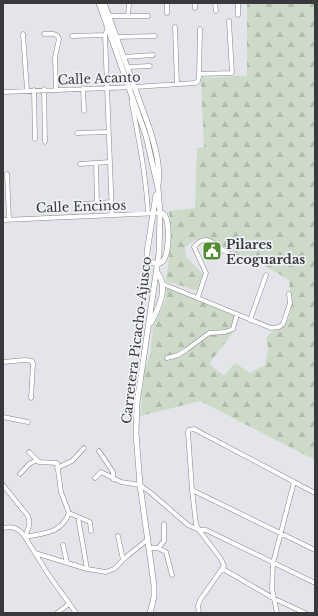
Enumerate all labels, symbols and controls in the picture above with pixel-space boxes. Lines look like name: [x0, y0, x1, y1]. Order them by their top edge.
street label: Calle Acanto: [57, 69, 141, 88]
street label: Calle Encinos: [36, 196, 127, 217]
place label: Pilares Ecoguardas: [226, 236, 305, 268]
public building icon: Pilares Ecoguardas: [201, 240, 223, 262]
street label: Carretera Picacho-Ajusco: [118, 255, 155, 425]

